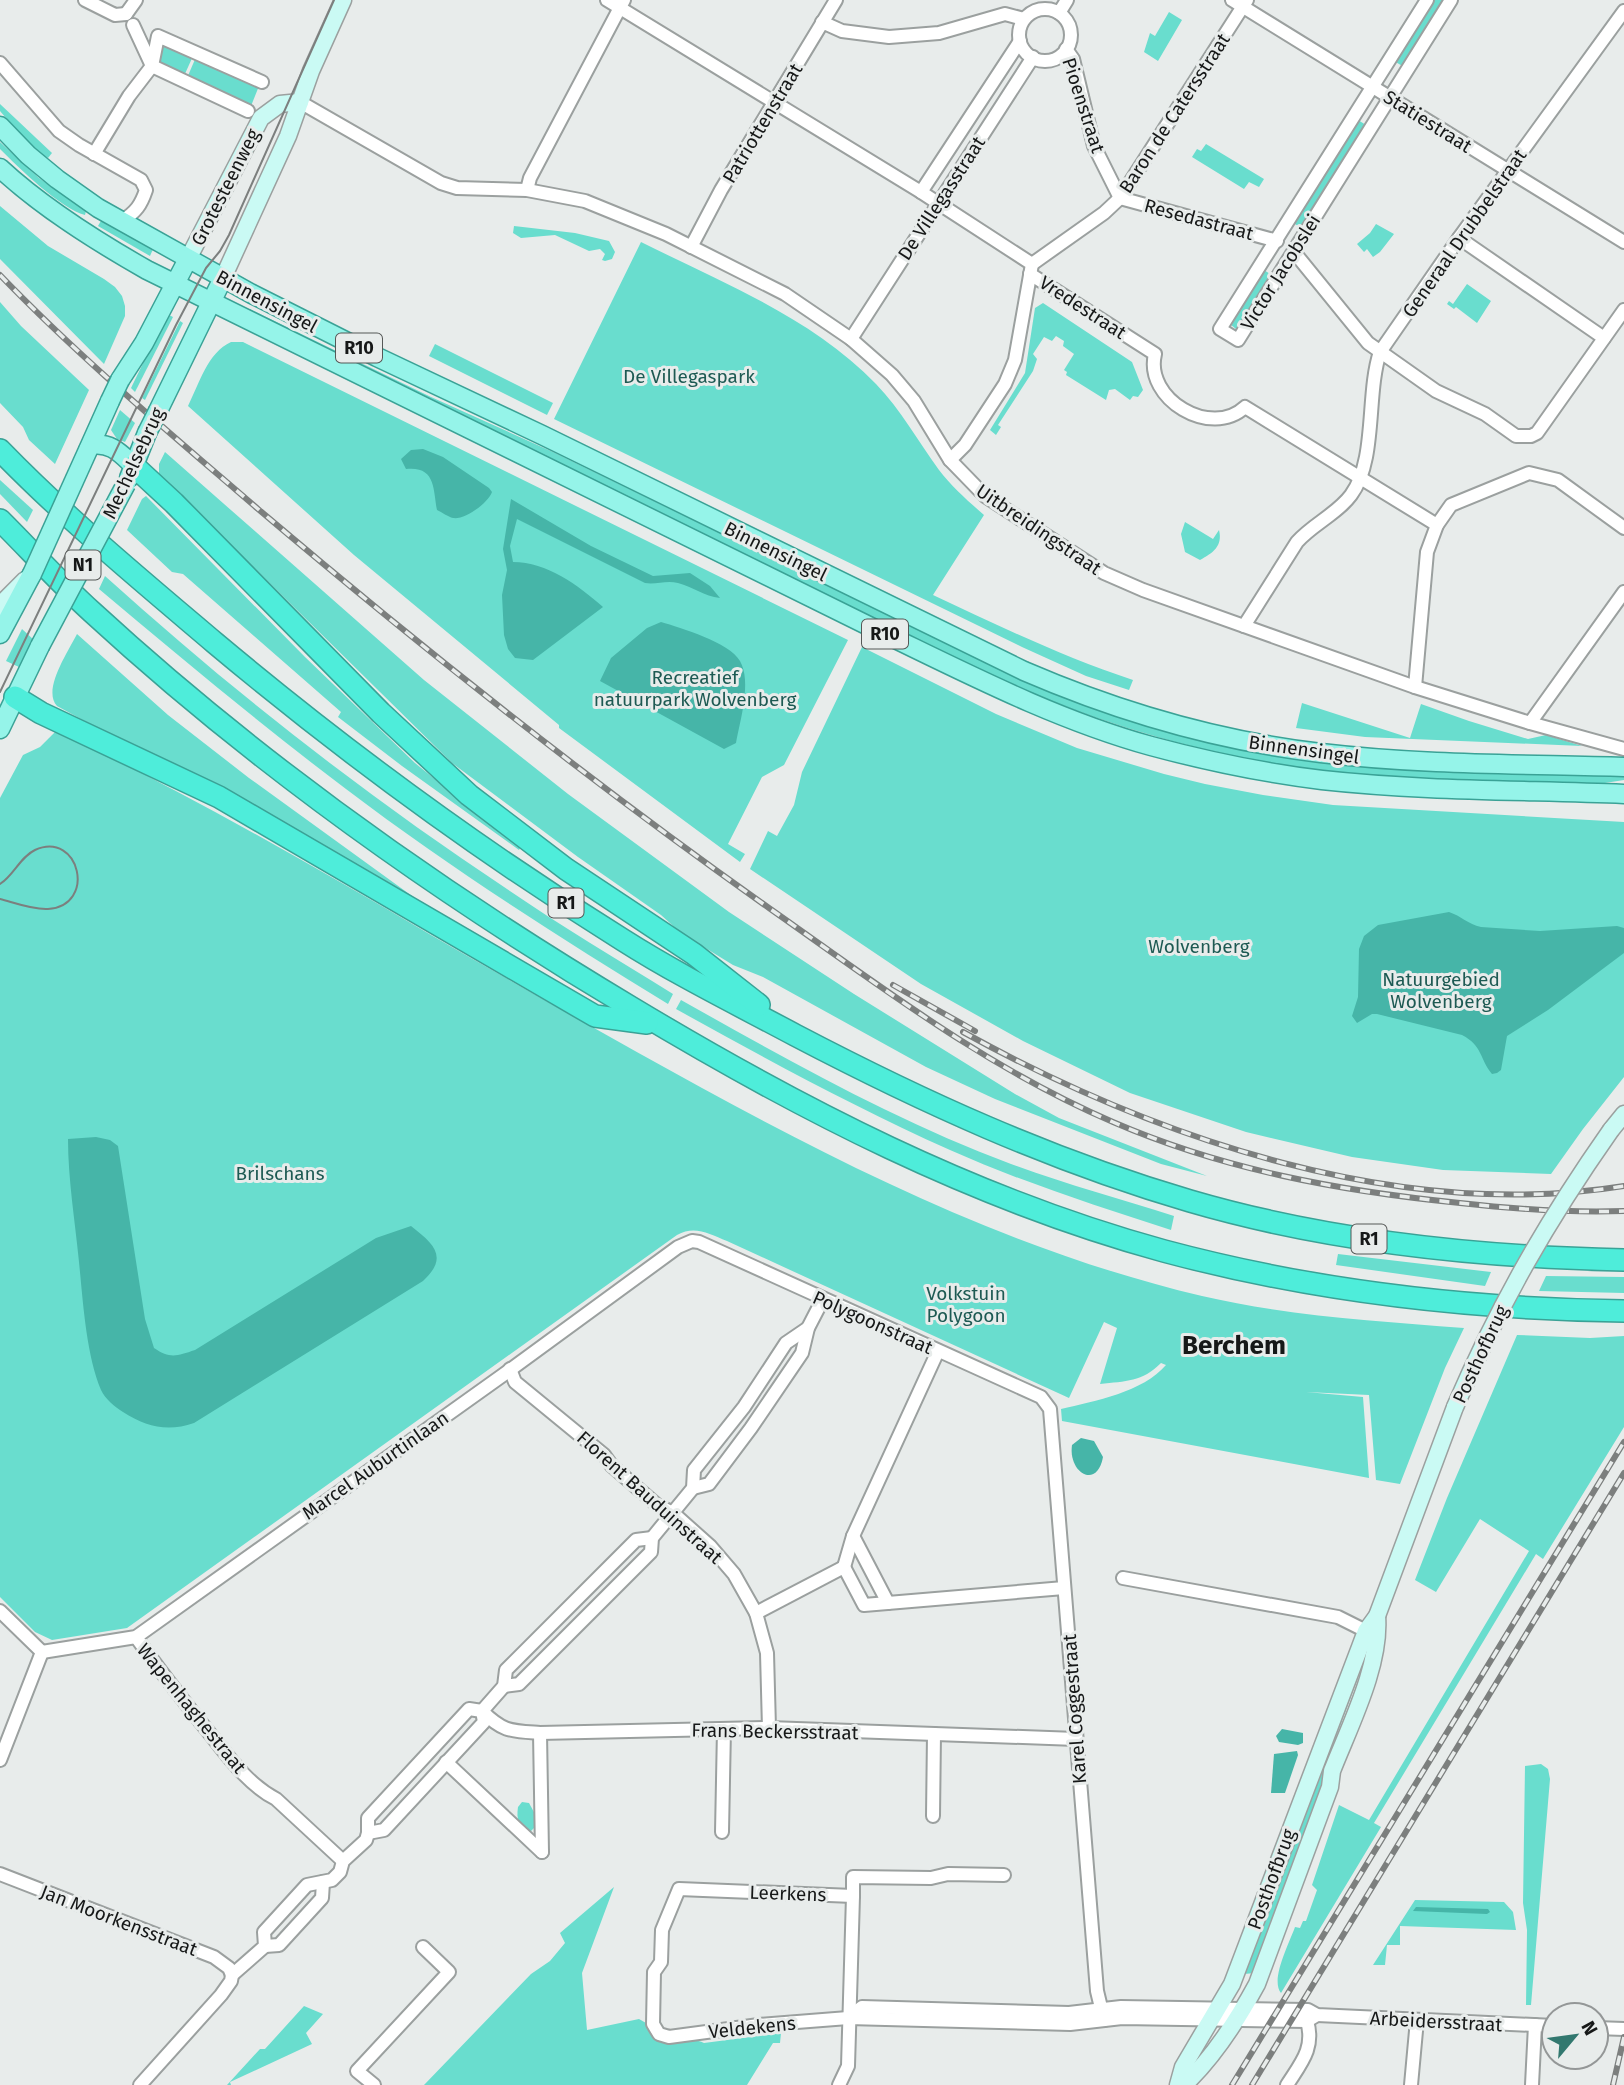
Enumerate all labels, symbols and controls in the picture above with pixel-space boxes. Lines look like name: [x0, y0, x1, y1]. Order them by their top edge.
street label: Baron de Catersstraat: [1114, 29, 1235, 198]
street label: Pioenstraat: [1057, 55, 1110, 156]
street label: Patriottenstraat: [718, 59, 807, 187]
street label: Statiestraat: [1379, 85, 1476, 158]
street label: Grotesteenweg: [186, 125, 265, 249]
street label: De Villegasstraat: [893, 132, 990, 265]
street label: Generaal Drubbelstraat: [1398, 144, 1531, 322]
street label: Resedastraat: [1142, 194, 1256, 245]
street label: Victor Jacobslei: [1236, 210, 1325, 334]
street label: Binnensingel: [212, 265, 322, 338]
street label: Vredestraat: [1035, 271, 1131, 344]
road number: R10: [336, 334, 382, 362]
park label: De Villegaspark: [623, 365, 755, 388]
street label: Mechelsebrug: [98, 404, 169, 522]
street label: Uitbreidingstraat: [972, 479, 1106, 580]
street label: Binnensingel: [721, 517, 831, 586]
road number: N1: [66, 550, 100, 580]
road number: R10: [862, 620, 908, 648]
park label: Recreatief natuurpark Wolvenberg: [594, 666, 796, 711]
street label: Binnensingel: [1247, 730, 1361, 769]
road number: R1: [548, 888, 584, 918]
park label: Wolvenberg: [1148, 935, 1250, 958]
park label: Natuurgebied Wolvenberg: [1382, 968, 1500, 1013]
park label: Brilschans: [235, 1162, 325, 1185]
road number: R1: [1352, 1224, 1386, 1254]
park label: Volkstuin Polygoon: [926, 1282, 1006, 1327]
street label: Polygoonstraat: [809, 1286, 937, 1359]
street label: Posthofbrug: [1448, 1301, 1513, 1407]
district label: Berchem: [1182, 1330, 1286, 1361]
street label: Marcel Auburtinlaan: [298, 1406, 453, 1525]
street label: Florent Bauduinstraat: [572, 1426, 727, 1569]
street label: Karel Coggestraat: [1058, 1633, 1091, 1785]
street label: Wapenhaghestraat: [132, 1639, 251, 1778]
street label: Frans Beckersstraat: [691, 1719, 859, 1744]
street label: Posthofbrug: [1243, 1826, 1300, 1933]
street label: Jan Moorkensstraat: [37, 1880, 201, 1961]
street label: Leerkens: [749, 1881, 827, 1906]
north arrow: [1540, 2001, 1610, 2071]
street label: Arbeidersstraat: [1369, 2007, 1503, 2036]
street label: Veldekens: [707, 2011, 797, 2044]
text: N: [1576, 2017, 1603, 2039]

